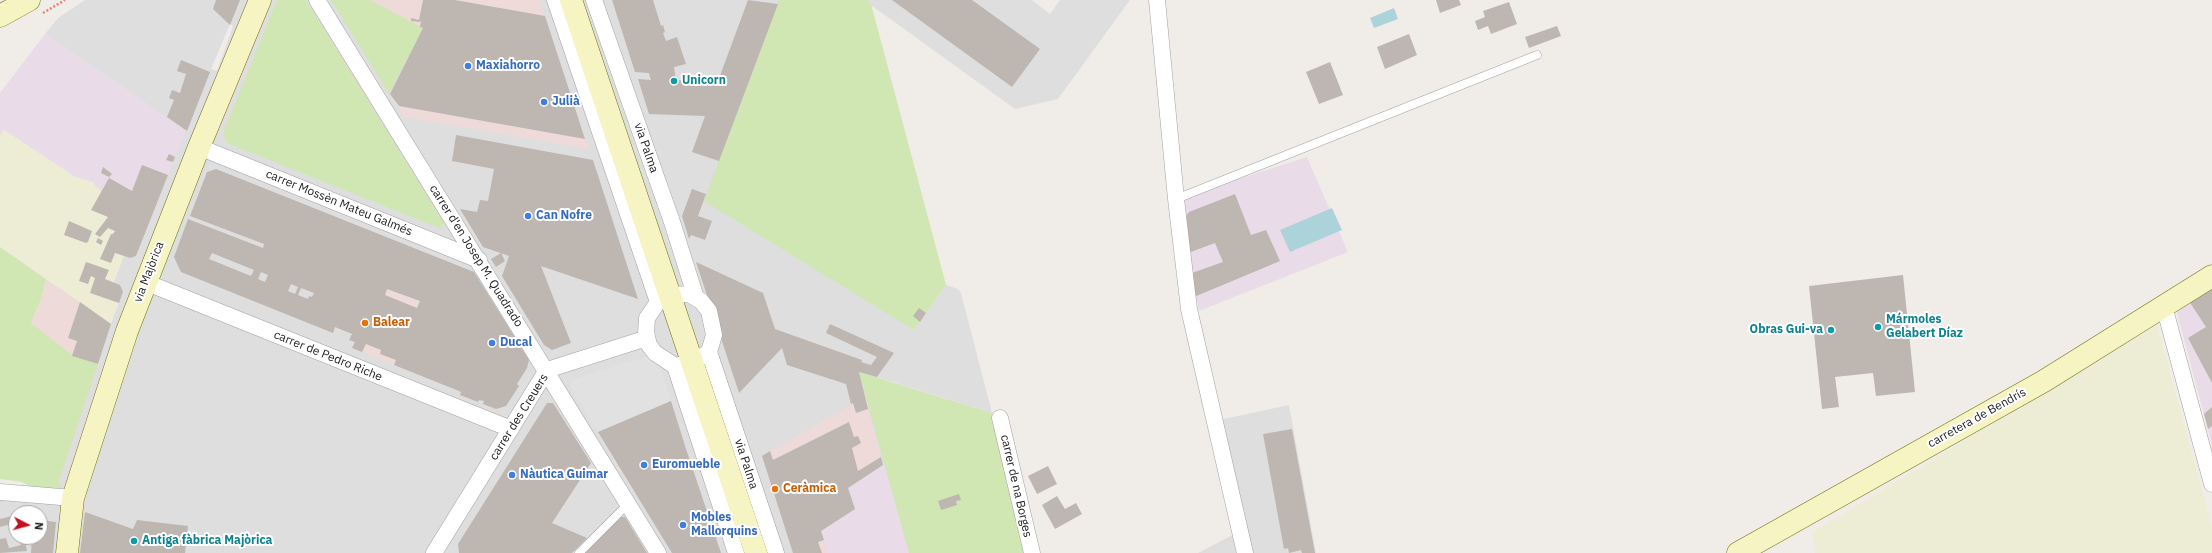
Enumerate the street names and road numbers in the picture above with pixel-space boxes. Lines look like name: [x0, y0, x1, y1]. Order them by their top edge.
street label: via Palma: [631, 121, 661, 175]
street label: carrer Mossèn Mateu Galmés: [264, 167, 414, 239]
street label: carrer d'en Josep M. Quadrado: [426, 182, 526, 330]
street label: via Majòrica: [131, 240, 167, 304]
street label: carrer de Pedro Riche: [272, 328, 384, 384]
street label: carrer des Creuers: [487, 371, 551, 463]
street label: carretera de Bendrís: [1925, 385, 2029, 451]
street label: carrer de na Borges: [997, 433, 1035, 539]
street label: via Palma: [731, 437, 761, 491]

